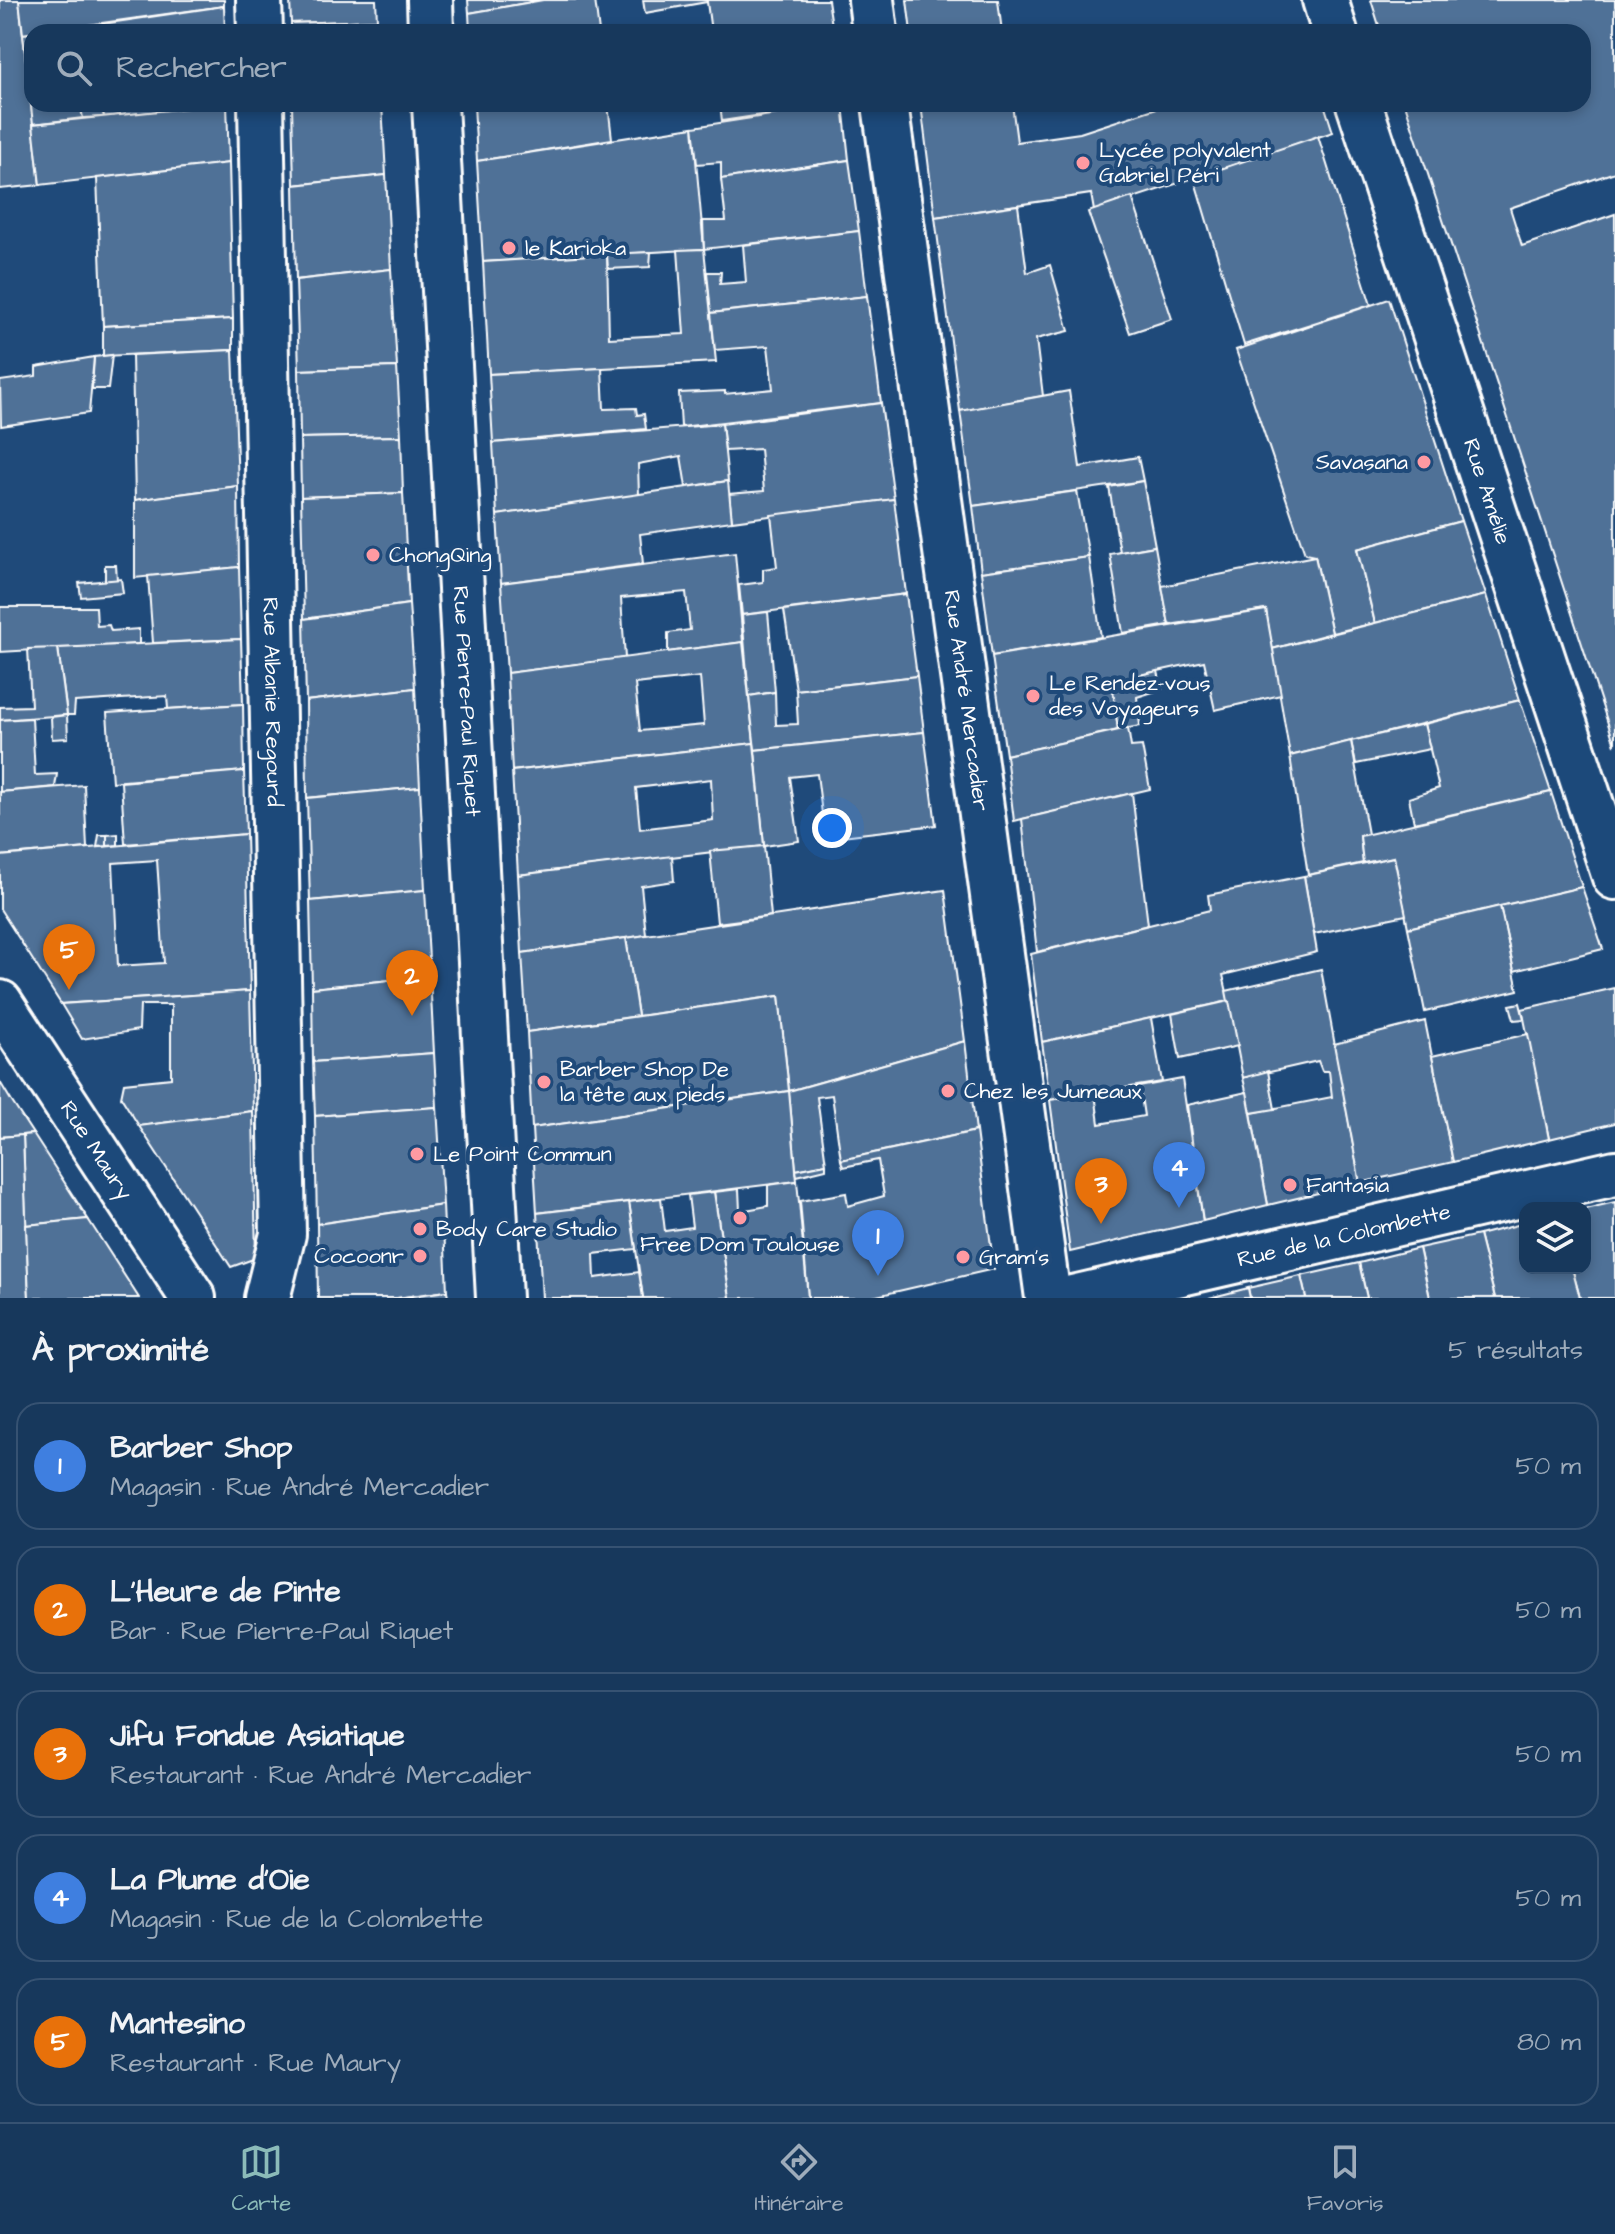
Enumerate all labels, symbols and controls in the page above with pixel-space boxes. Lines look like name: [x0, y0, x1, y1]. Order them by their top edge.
search box: [24, 24, 1591, 112]
icon: search: [52, 46, 96, 90]
text: Rechercher: [116, 47, 287, 89]
place label: Lycée polyvalent Gabriel Péri: [1099, 135, 1271, 191]
marker: Lycée polyvalent Gabriel Péri: [1074, 154, 1092, 172]
place label: le Karioka: [525, 233, 626, 264]
marker: le Karioka: [500, 239, 518, 257]
street label: Rue Amélie: [1455, 435, 1519, 548]
place label: Savasana: [1316, 447, 1408, 478]
marker: Savasana: [1415, 453, 1433, 471]
place label: ChongQing: [389, 540, 492, 572]
marker: ChongQing: [364, 546, 382, 564]
street label: Rue Pierre-Paul Riquet: [445, 585, 489, 817]
street label: Rue André Mercadier: [936, 588, 997, 813]
street label: Rue Albanie Regourd: [255, 597, 290, 807]
place label: Le Rendez-vous des Voyageurs: [1049, 668, 1210, 725]
marker: Le Rendez-vous des Voyageurs: [1024, 687, 1042, 705]
your location: [812, 808, 852, 848]
pin: 5: [43, 924, 95, 990]
pin: 2: [386, 950, 438, 1016]
place label: Barber Shop De la tête aux pieds: [560, 1054, 729, 1110]
marker: Barber Shop De la tête aux pieds: [535, 1073, 553, 1091]
place label: Chez les Jumeaux: [964, 1076, 1142, 1107]
marker: Chez les Jumeaux: [939, 1082, 957, 1100]
street label: Rue Maury: [53, 1095, 140, 1206]
place label: Le Point Commun: [433, 1139, 612, 1170]
pin: 4: [1153, 1142, 1205, 1208]
marker: Le Point Commun: [408, 1145, 426, 1163]
pin: 3: [1075, 1158, 1127, 1224]
place label: Fantasia: [1306, 1170, 1389, 1201]
marker: Fantasia: [1281, 1176, 1299, 1194]
street label: Rue de la Colombette: [1234, 1196, 1454, 1275]
map controls: [1519, 1202, 1591, 1274]
button: layers: [1519, 1202, 1591, 1274]
marker: Free Dom Toulouse: [731, 1209, 749, 1227]
pin: 1: [852, 1210, 904, 1276]
place label: Body Care Studio: [436, 1214, 618, 1246]
marker: Body Care Studio: [411, 1220, 429, 1238]
place label: Free Dom Toulouse: [640, 1229, 840, 1260]
place label: Cocoonr: [314, 1241, 404, 1272]
place label: Gram’s: [979, 1242, 1049, 1273]
marker: Cocoonr: [411, 1247, 429, 1265]
marker: Gram’s: [954, 1248, 972, 1266]
text: À proximité: [32, 1326, 209, 1374]
text: 5 résultats: [1448, 1332, 1583, 1368]
text: Barber Shop: [110, 1427, 293, 1469]
text: 1: [58, 1448, 62, 1484]
text: 50 m: [1516, 1448, 1581, 1484]
text: Magasin · Rue André Mercadier: [110, 1469, 489, 1505]
text: L'Heure de Pinte: [110, 1571, 341, 1613]
text: 2: [53, 1592, 67, 1628]
text: 50 m: [1516, 1592, 1581, 1628]
text: Bar · Rue Pierre-Paul Riquet: [110, 1613, 453, 1649]
text: Jifu Fondue Asiatique: [110, 1715, 405, 1757]
text: 3: [53, 1736, 67, 1772]
text: 50 m: [1516, 1736, 1581, 1772]
text: Restaurant · Rue André Mercadier: [110, 1757, 531, 1793]
text: La Plume d'Oie: [110, 1859, 310, 1901]
text: 4: [51, 1880, 69, 1916]
text: 50 m: [1516, 1880, 1581, 1916]
text: Magasin · Rue de la Colombette: [110, 1901, 483, 1937]
text: Mantesino: [110, 2003, 245, 2045]
text: 5: [51, 2024, 69, 2060]
text: 80 m: [1517, 2024, 1581, 2060]
text: Restaurant · Rue Maury: [110, 2045, 401, 2081]
tab: Carte: [232, 2140, 291, 2219]
tab: Itinéraire: [754, 2140, 844, 2219]
tab: Favoris: [1307, 2140, 1383, 2219]

